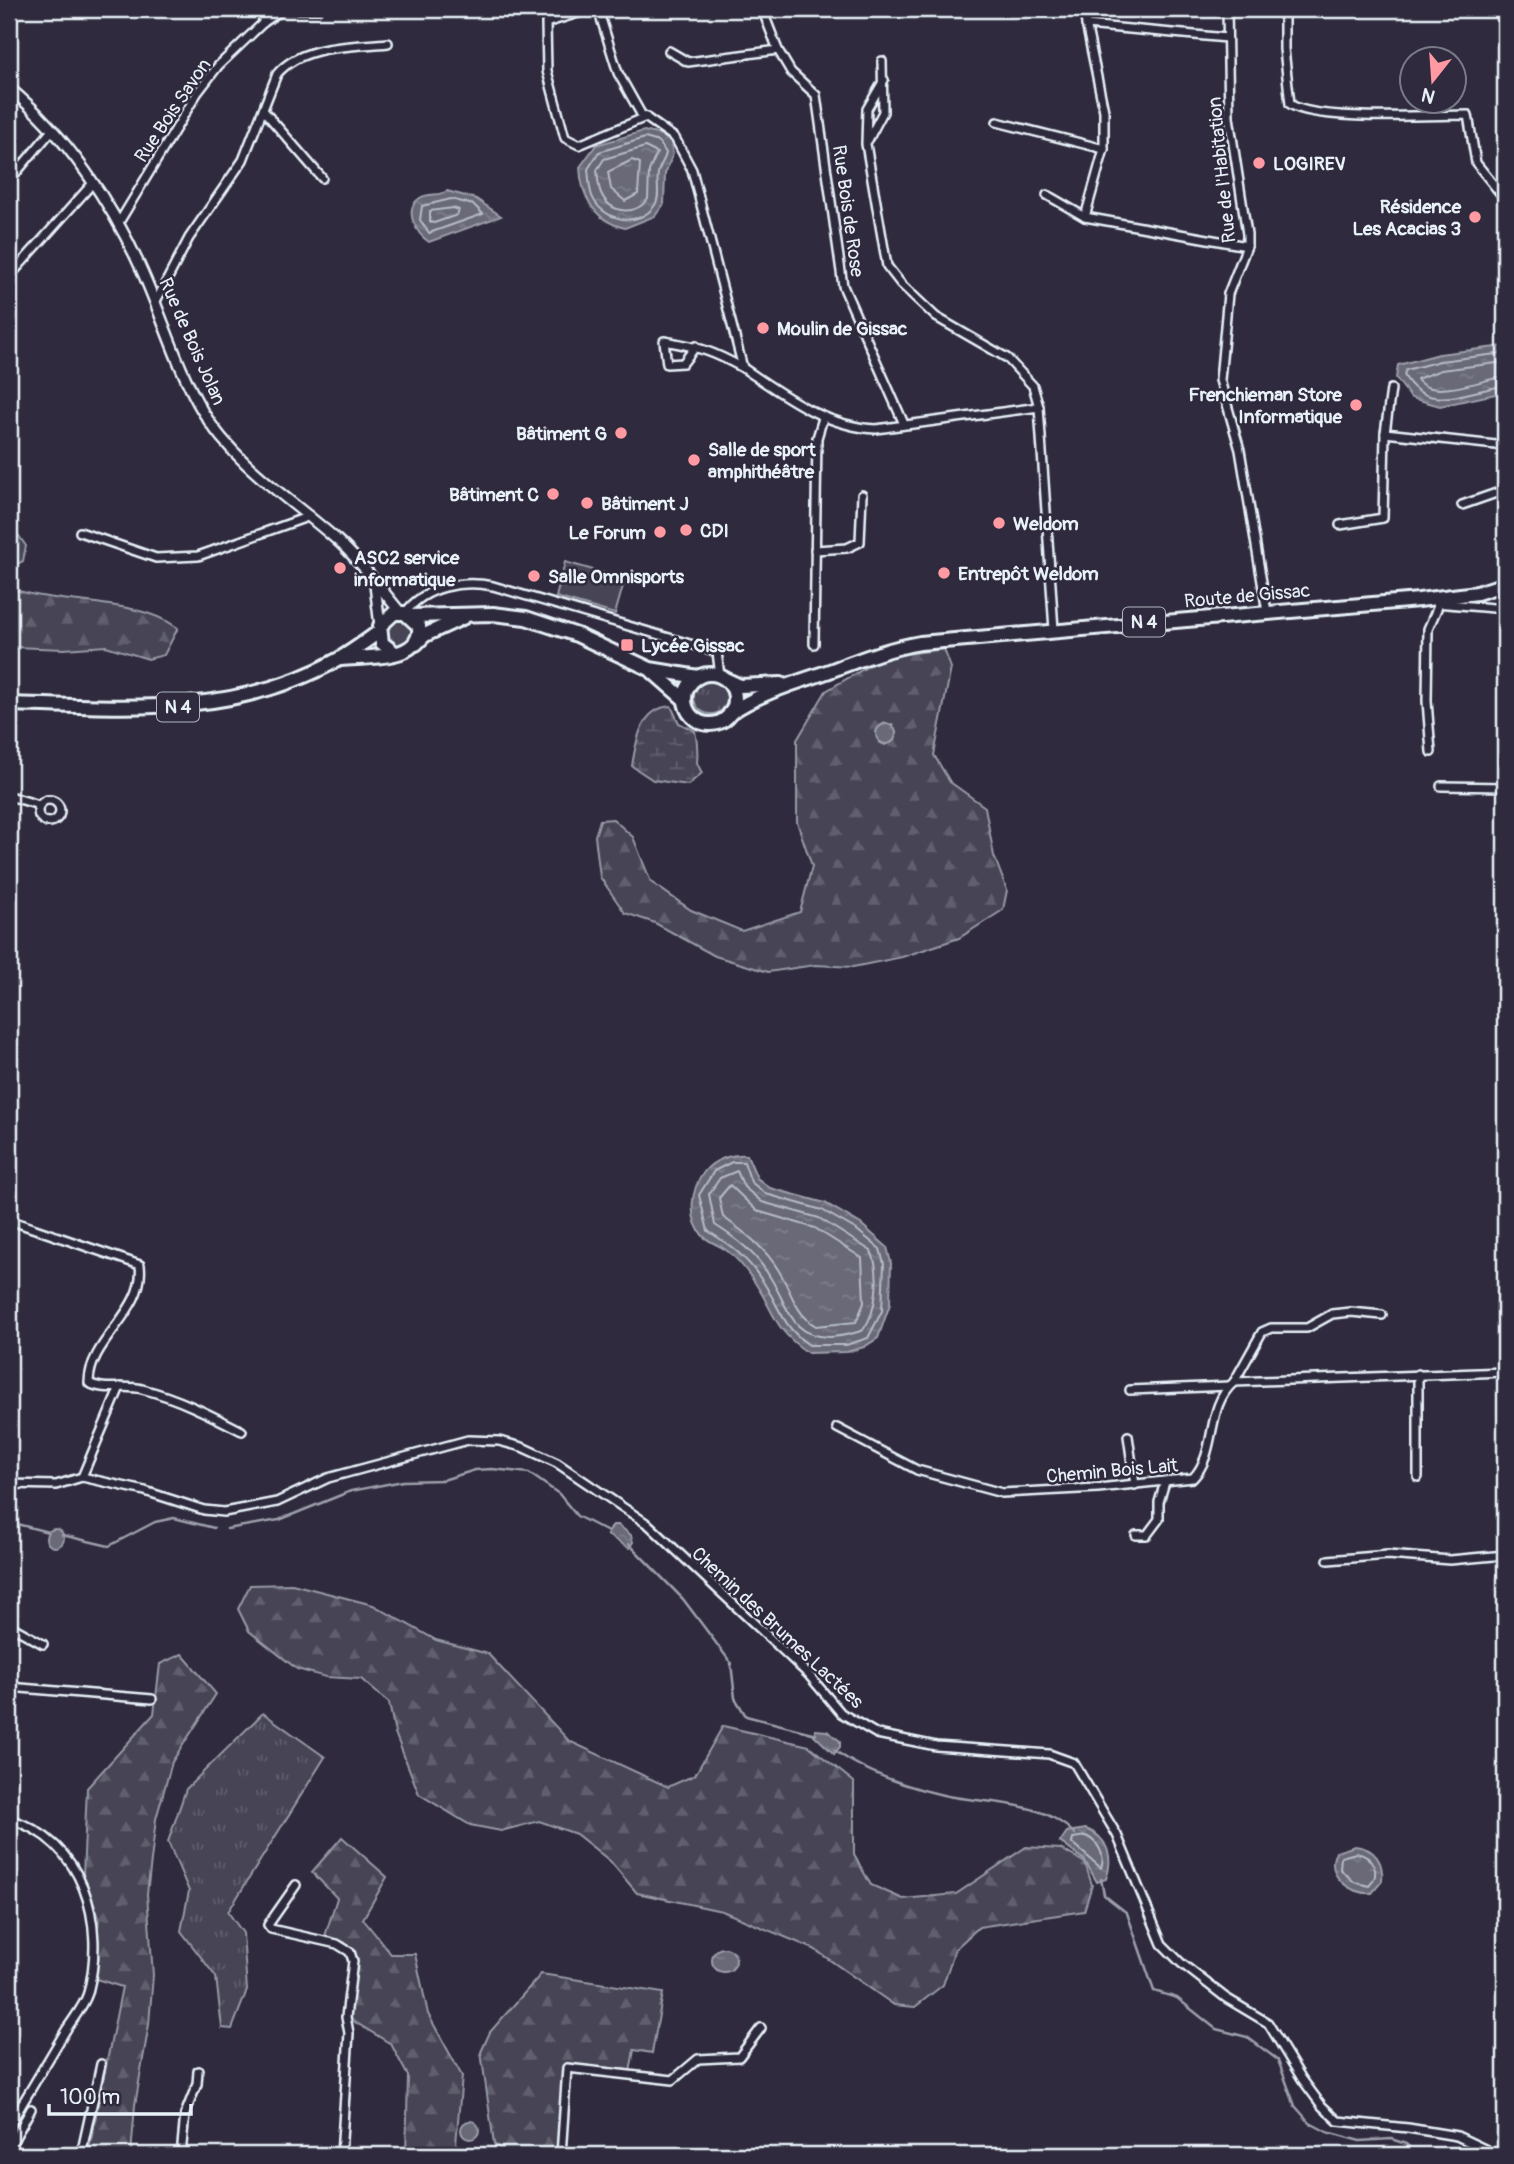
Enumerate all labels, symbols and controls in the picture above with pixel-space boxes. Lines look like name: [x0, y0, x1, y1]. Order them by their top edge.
north arrow: [1398, 46, 1468, 116]
street label: Rue Bois Savon: [129, 54, 216, 167]
text: N: [1419, 82, 1438, 109]
street label: Rue de l'Habitation: [1202, 96, 1242, 244]
street label: Rue Bois de Rose: [827, 144, 869, 279]
place label: LOGIREV: [1273, 152, 1346, 176]
marker: LOGIREV: [1251, 155, 1267, 171]
place label: Résidence Les Acacias 3: [1352, 195, 1462, 241]
marker: Résidence Les Acacias 3: [1467, 209, 1483, 225]
street label: Rue de Bois Jolan: [153, 274, 231, 409]
place label: Moulin de Gissac: [777, 317, 908, 341]
marker: Moulin de Gissac: [755, 320, 771, 336]
place label: Frenchieman Store Informatique: [1188, 383, 1343, 429]
marker: Frenchieman Store Informatique: [1348, 397, 1364, 413]
place label: Bâtiment G: [516, 422, 607, 446]
marker: Bâtiment G: [613, 425, 629, 441]
place label: Salle de sport amphithéâtre: [708, 438, 817, 484]
marker: Salle de sport amphithéâtre: [686, 452, 702, 468]
place label: Bâtiment C: [449, 483, 539, 507]
marker: Bâtiment C: [545, 486, 561, 502]
place label: Bâtiment J: [601, 492, 689, 516]
marker: Bâtiment J: [579, 495, 595, 511]
place label: Weldom: [1013, 512, 1079, 536]
marker: Weldom: [991, 515, 1007, 531]
place label: CDI: [700, 519, 729, 543]
place label: Le Forum: [568, 521, 646, 545]
marker: CDI: [678, 522, 694, 538]
marker: Le Forum: [652, 524, 668, 540]
place label: ASC2 service informatique: [354, 546, 460, 592]
marker: ASC2 service informatique: [332, 560, 348, 576]
place label: Entrepôt Weldom: [958, 562, 1099, 586]
place label: Salle Omnisports: [548, 565, 685, 589]
marker: Entrepôt Weldom: [936, 565, 952, 581]
marker: Salle Omnisports: [526, 568, 542, 584]
street label: Route de Gissac: [1183, 579, 1311, 613]
road number: N 4: [1123, 608, 1165, 636]
place label: Lycée Gissac: [641, 634, 745, 658]
marker: Lycée Gissac: [619, 637, 635, 653]
road number: N 4: [157, 692, 199, 722]
street label: Chemin Bois Lait: [1045, 1453, 1179, 1489]
street label: Chemin des Brumes Lactées: [686, 1542, 869, 1714]
scale bar: [49, 2073, 191, 2117]
text: 100 m: [60, 2084, 120, 2111]

